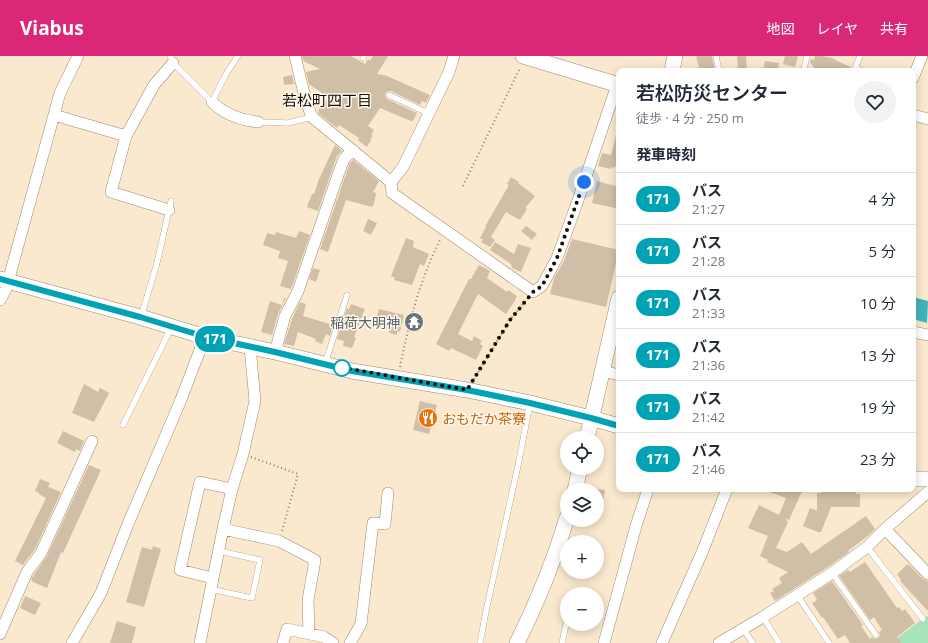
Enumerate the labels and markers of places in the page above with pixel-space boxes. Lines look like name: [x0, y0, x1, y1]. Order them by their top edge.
temple icon: 稲荷大明神: [403, 311, 425, 333]
place label: 稲荷大明神: [330, 313, 400, 332]
unlabelled marker: [333, 359, 351, 377]
restaurant icon: おもだか茶寮: [417, 407, 439, 429]
place label: おもだか茶寮: [442, 409, 526, 428]

